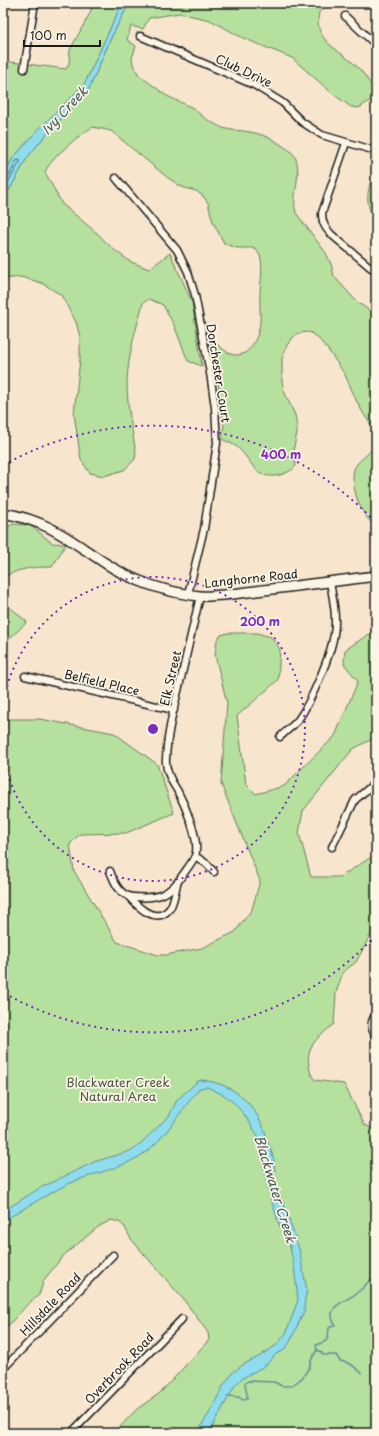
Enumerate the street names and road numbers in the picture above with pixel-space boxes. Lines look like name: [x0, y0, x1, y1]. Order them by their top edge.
street label: Club Drive: [213, 49, 275, 91]
street label: Dorchester Court: [202, 322, 236, 424]
street label: Langhorne Road: [203, 564, 299, 592]
street label: Elk Street: [155, 648, 185, 707]
street label: Belfield Place: [63, 665, 141, 699]
street label: Hillsdale Road: [15, 1268, 85, 1340]
street label: Overbrook Road: [80, 1328, 158, 1408]

